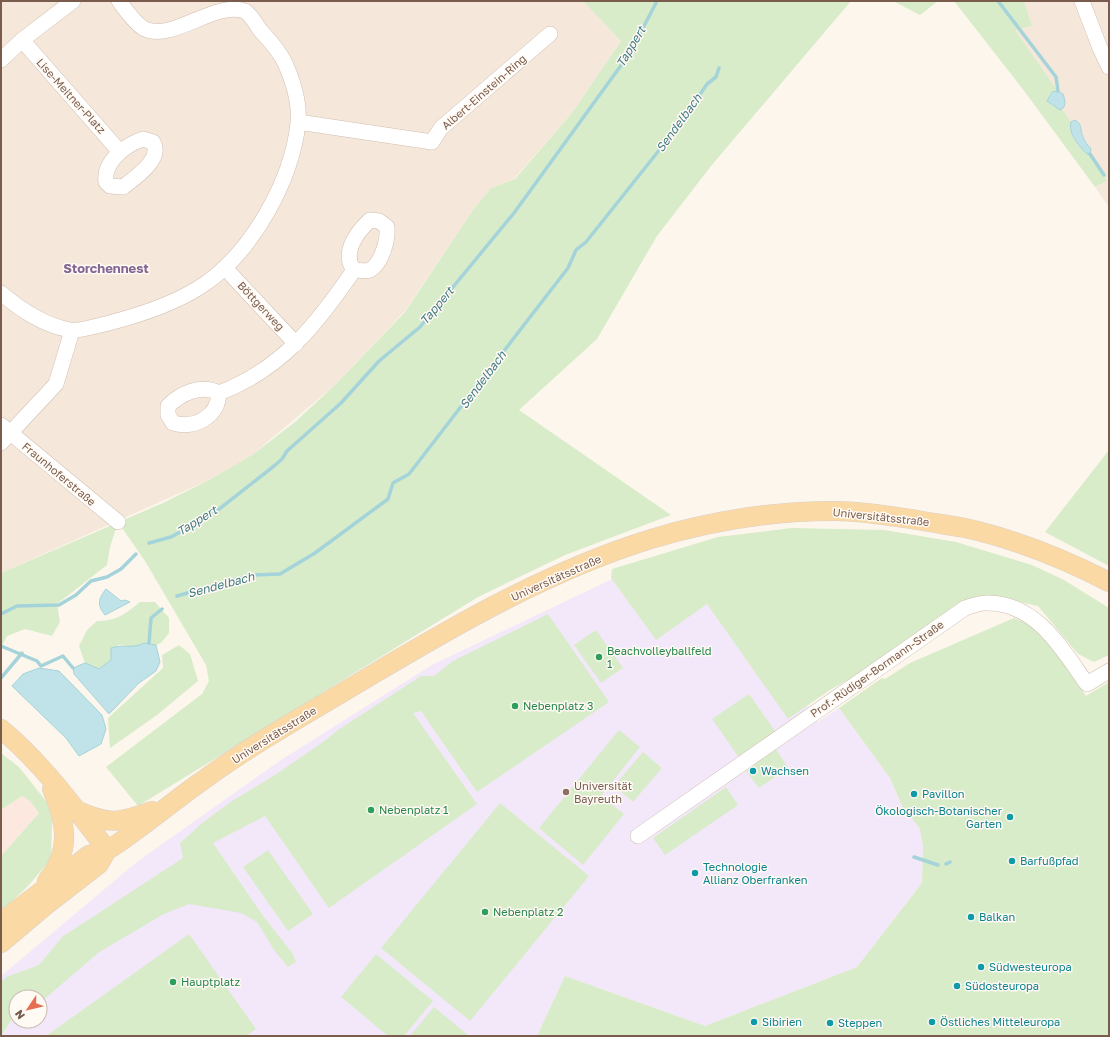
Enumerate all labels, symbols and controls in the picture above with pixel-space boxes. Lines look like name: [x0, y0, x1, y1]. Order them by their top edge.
water label: Tappert: [613, 23, 649, 70]
street label: Albert-Einstein-Ring: [439, 51, 529, 132]
street label: Lise-Meitner-Platz: [34, 55, 109, 136]
water label: Sendelbach: [652, 90, 705, 155]
district label: Storchennest: [63, 260, 149, 276]
street label: Böttgerweg: [235, 278, 287, 333]
water label: Tappert: [417, 283, 457, 328]
water label: Sendelbach: [456, 347, 510, 411]
street label: Fraunhoferstraße: [20, 439, 99, 508]
water label: Tappert: [174, 502, 221, 539]
street label: Universitätsstraße: [832, 505, 930, 528]
street label: Universitätsstraße: [509, 552, 603, 603]
water label: Sendelbach: [186, 568, 256, 601]
street label: Prof.-Rüdiger-Bormann-Straße: [808, 617, 946, 720]
place label: Beachvolleyballfeld 1: [607, 644, 712, 670]
marker: Beachvolleyballfeld 1: [594, 652, 604, 662]
place label: Nebenplatz 3: [523, 699, 593, 712]
marker: Nebenplatz 3: [510, 701, 520, 711]
street label: Universitätsstraße: [229, 703, 318, 766]
place label: Wachsen: [761, 764, 809, 777]
marker: Wachsen: [748, 766, 758, 776]
place label: Universität Bayreuth: [574, 779, 632, 805]
marker: Universität Bayreuth: [561, 787, 571, 797]
place label: Pavillon: [922, 787, 965, 800]
marker: Pavillon: [909, 789, 919, 799]
place label: Nebenplatz 1: [379, 803, 448, 816]
place label: Ökologisch-Botanischer Garten: [875, 804, 1003, 830]
marker: Nebenplatz 1: [366, 805, 376, 815]
marker: Ökologisch-Botanischer Garten: [1005, 812, 1015, 822]
place label: Barfußpfad: [1020, 854, 1079, 867]
marker: Barfußpfad: [1007, 856, 1017, 866]
place label: Technologie Allianz Oberfranken: [703, 860, 808, 886]
marker: Technologie Allianz Oberfranken: [690, 868, 700, 878]
place label: Nebenplatz 2: [493, 905, 563, 918]
marker: Nebenplatz 2: [480, 907, 490, 917]
place label: Balkan: [979, 910, 1015, 923]
marker: Balkan: [966, 912, 976, 922]
place label: Südwesteuropa: [989, 960, 1072, 973]
marker: Südwesteuropa: [976, 962, 986, 972]
place label: Hauptplatz: [181, 975, 240, 988]
marker: Hauptplatz: [168, 977, 178, 987]
place label: Südosteuropa: [965, 979, 1039, 992]
marker: Südosteuropa: [952, 981, 962, 991]
north arrow: [8, 989, 48, 1029]
text: N: [12, 1008, 27, 1022]
place label: Sibirien: [762, 1015, 802, 1028]
place label: Östliches Mitteleuropa: [940, 1015, 1060, 1028]
place label: Steppen: [838, 1016, 882, 1029]
marker: Sibirien: [749, 1017, 759, 1027]
marker: Östliches Mitteleuropa: [927, 1017, 937, 1027]
marker: Steppen: [825, 1018, 835, 1028]

